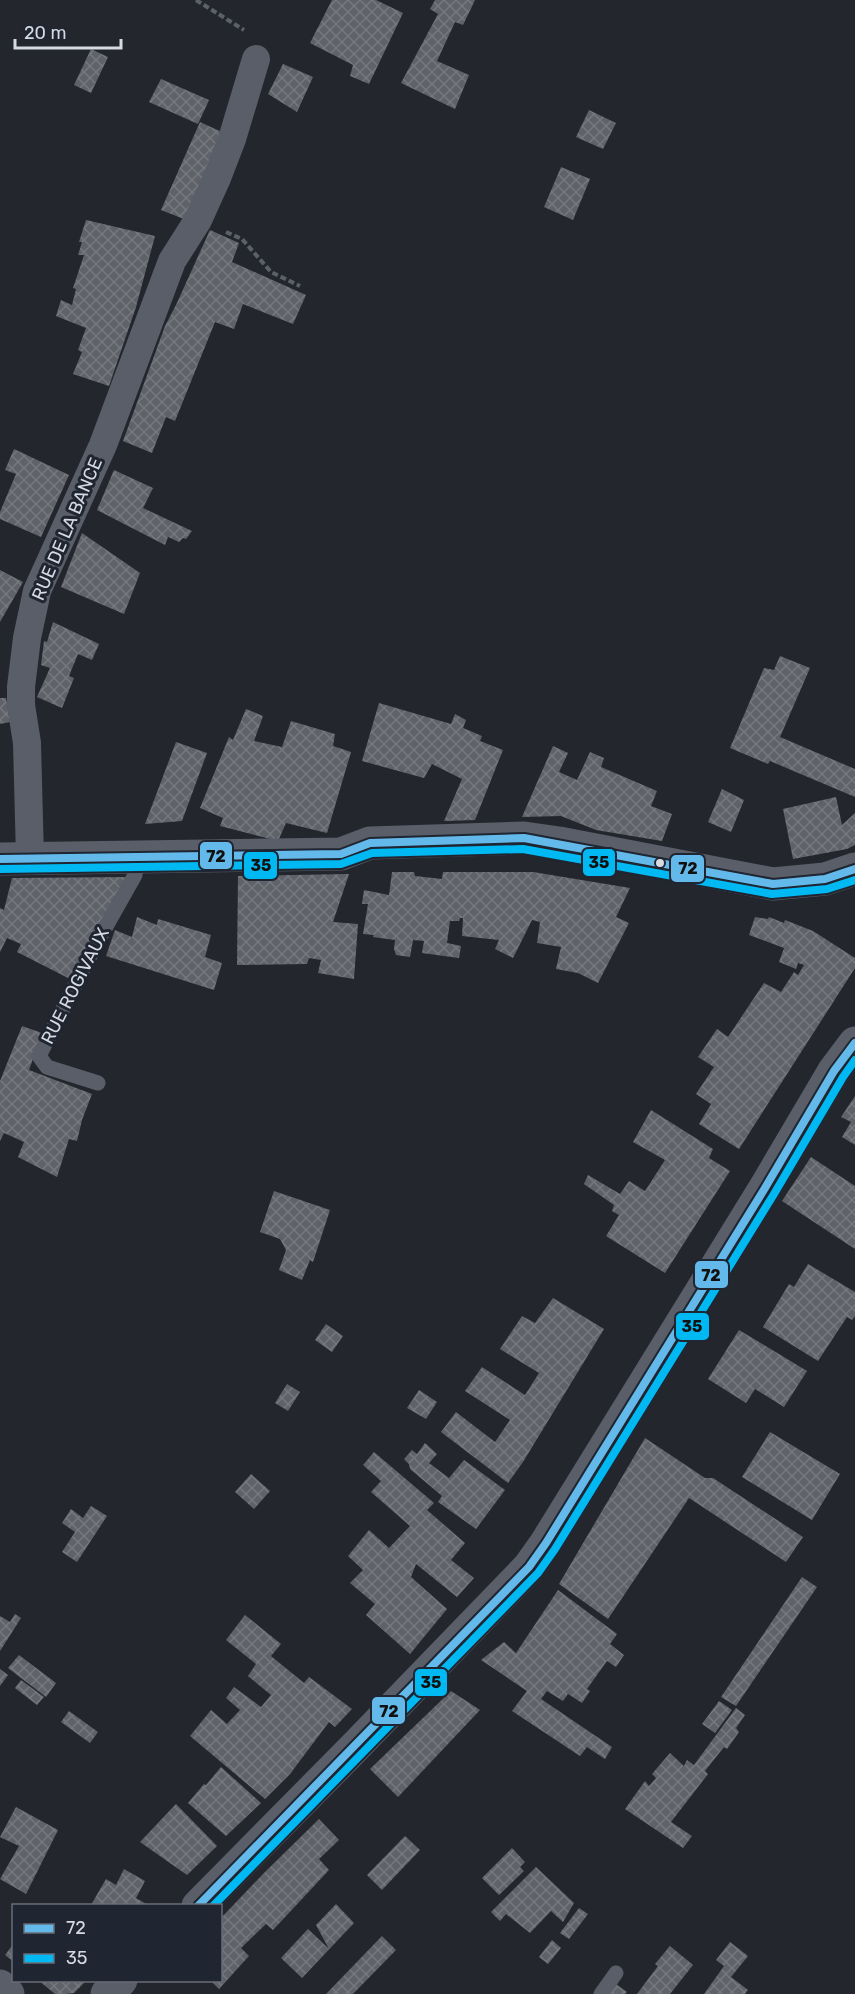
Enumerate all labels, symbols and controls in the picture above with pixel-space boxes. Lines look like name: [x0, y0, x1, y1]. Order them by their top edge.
scale bar: [15, 12, 122, 50]
text: 20 m: [24, 22, 66, 44]
street label: RUE DE LA BANCE: [27, 454, 107, 604]
line badge: 72: [199, 841, 233, 870]
text: 72: [206, 847, 226, 866]
line badge: 35: [582, 848, 616, 877]
line badge: 35: [243, 851, 278, 880]
text: 35: [589, 853, 609, 872]
line badge: 72: [670, 854, 705, 883]
text: 35: [251, 856, 271, 875]
unlabelled marker: [654, 857, 666, 869]
text: 72: [678, 859, 698, 878]
street label: RUE ROGIVAUX: [36, 924, 114, 1048]
line badge: 72: [694, 1260, 729, 1289]
text: 72: [701, 1266, 721, 1285]
line badge: 35: [675, 1312, 710, 1341]
text: 35: [682, 1317, 702, 1336]
line badge: 35: [414, 1668, 448, 1697]
text: 35: [421, 1673, 441, 1692]
line badge: 72: [371, 1696, 406, 1725]
text: 72: [379, 1702, 399, 1721]
legend: [12, 1904, 222, 1982]
text: 72: [66, 1917, 86, 1939]
text: 35: [66, 1947, 88, 1969]

